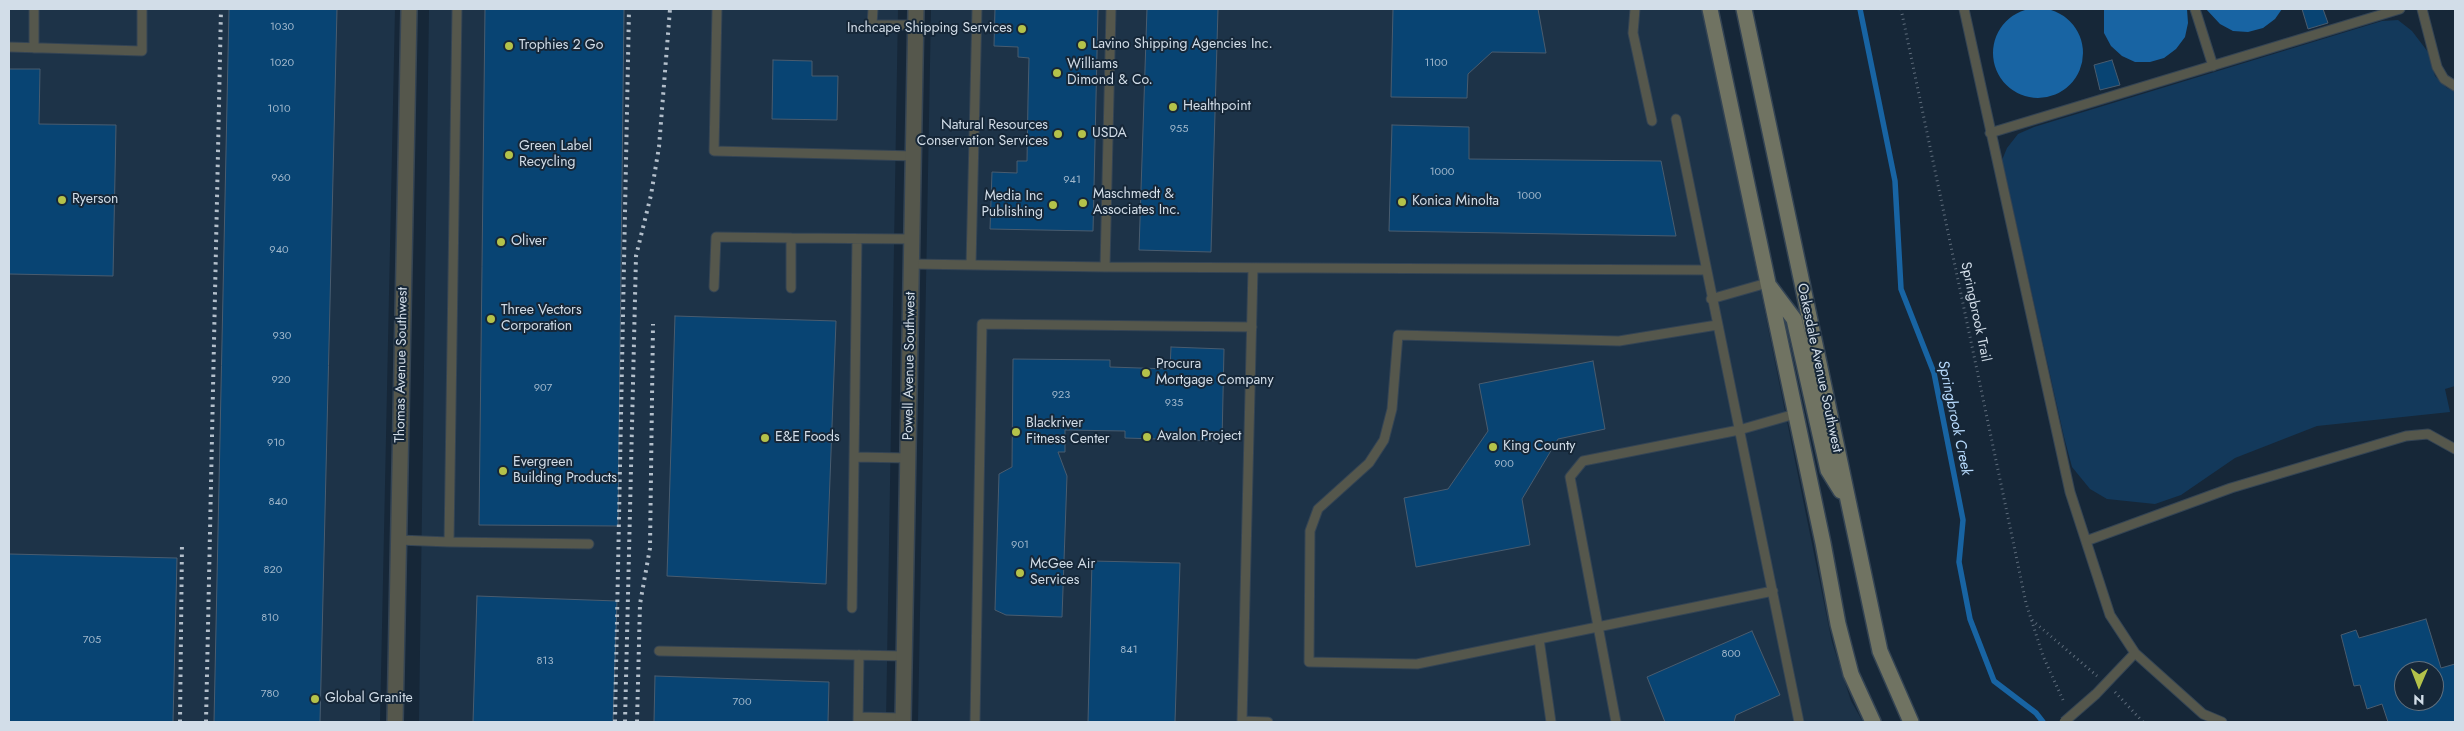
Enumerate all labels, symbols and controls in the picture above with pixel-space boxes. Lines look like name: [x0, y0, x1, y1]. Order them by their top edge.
house number: 1030: [270, 20, 294, 34]
place label: Inchcape Shipping Services: [847, 21, 1012, 37]
marker: Inchcape Shipping Services: [1016, 23, 1028, 35]
place label: Lavino Shipping Agencies Inc.: [1092, 37, 1273, 53]
place label: Trophies 2 Go: [519, 38, 603, 54]
marker: Lavino Shipping Agencies Inc.: [1076, 39, 1088, 51]
marker: Trophies 2 Go: [503, 40, 515, 52]
house number: 1020: [270, 56, 294, 70]
house number: 1100: [1424, 56, 1448, 70]
place label: Williams Dimond & Co.: [1067, 57, 1153, 90]
marker: Williams Dimond & Co.: [1051, 67, 1063, 79]
place label: Healthpoint: [1183, 99, 1251, 115]
marker: Healthpoint: [1167, 101, 1179, 113]
house number: 1010: [267, 102, 291, 116]
place label: Natural Resources Conservation Services: [917, 118, 1048, 150]
house number: 955: [1170, 122, 1188, 136]
place label: USDA: [1092, 126, 1127, 142]
marker: Natural Resources Conservation Services: [1052, 128, 1064, 140]
marker: USDA: [1076, 128, 1088, 140]
place label: Green Label Recycling: [519, 139, 592, 172]
marker: Green Label Recycling: [503, 149, 515, 161]
house number: 1000: [1430, 165, 1454, 179]
house number: 960: [271, 171, 291, 185]
house number: 941: [1063, 173, 1081, 187]
place label: Maschmedt & Associates Inc.: [1093, 187, 1180, 220]
place label: Media Inc Publishing: [981, 189, 1043, 222]
house number: 1000: [1517, 189, 1541, 203]
place label: Ryerson: [72, 192, 118, 208]
marker: Ryerson: [56, 194, 68, 206]
place label: Konica Minolta: [1412, 194, 1499, 210]
marker: Konica Minolta: [1396, 196, 1408, 208]
marker: Maschmedt & Associates Inc.: [1077, 197, 1089, 209]
marker: Media Inc Publishing: [1047, 199, 1059, 211]
place label: Oliver: [511, 234, 547, 250]
marker: Oliver: [495, 236, 507, 248]
house number: 940: [269, 243, 289, 257]
street label: Springbrook Trail: [1956, 261, 1994, 363]
street label: Oakesdale Avenue Southwest: [1793, 282, 1845, 454]
street label: Thomas Avenue Southwest: [392, 287, 412, 443]
street label: Powell Avenue Southwest: [900, 292, 920, 440]
place label: Three Vectors Corporation: [501, 303, 582, 336]
marker: Three Vectors Corporation: [485, 313, 497, 325]
house number: 930: [273, 329, 291, 343]
place label: Procura Mortgage Company: [1156, 357, 1274, 390]
water label: Springbrook Creek: [1933, 359, 1975, 477]
marker: Procura Mortgage Company: [1140, 367, 1152, 379]
house number: 920: [271, 373, 291, 387]
house number: 907: [534, 381, 552, 395]
house number: 923: [1052, 388, 1070, 402]
house number: 935: [1165, 396, 1183, 410]
place label: Blackriver Fitness Center: [1026, 416, 1110, 448]
marker: Blackriver Fitness Center: [1010, 426, 1022, 438]
place label: Avalon Project: [1157, 429, 1241, 445]
place label: E&E Foods: [775, 430, 840, 446]
marker: Avalon Project: [1141, 431, 1153, 443]
marker: E&E Foods: [759, 432, 771, 444]
house number: 910: [267, 436, 285, 450]
place label: King County: [1503, 439, 1576, 455]
marker: King County: [1487, 441, 1499, 453]
place label: Evergreen Building Products: [513, 455, 617, 488]
house number: 900: [1494, 457, 1514, 471]
marker: Evergreen Building Products: [497, 465, 509, 477]
house number: 840: [268, 495, 288, 509]
house number: 901: [1011, 538, 1029, 552]
place label: McGee Air Services: [1030, 557, 1095, 590]
house number: 820: [264, 563, 282, 577]
marker: McGee Air Services: [1014, 567, 1026, 579]
house number: 810: [261, 611, 279, 625]
house number: 705: [83, 633, 101, 647]
house number: 841: [1120, 643, 1138, 657]
house number: 800: [1721, 647, 1741, 661]
house number: 813: [537, 654, 553, 668]
north arrow: [2394, 661, 2444, 711]
house number: 780: [261, 687, 279, 701]
text: N: [2413, 690, 2424, 710]
place label: Global Granite: [325, 691, 413, 707]
marker: Global Granite: [309, 693, 321, 705]
house number: 700: [733, 695, 751, 709]

